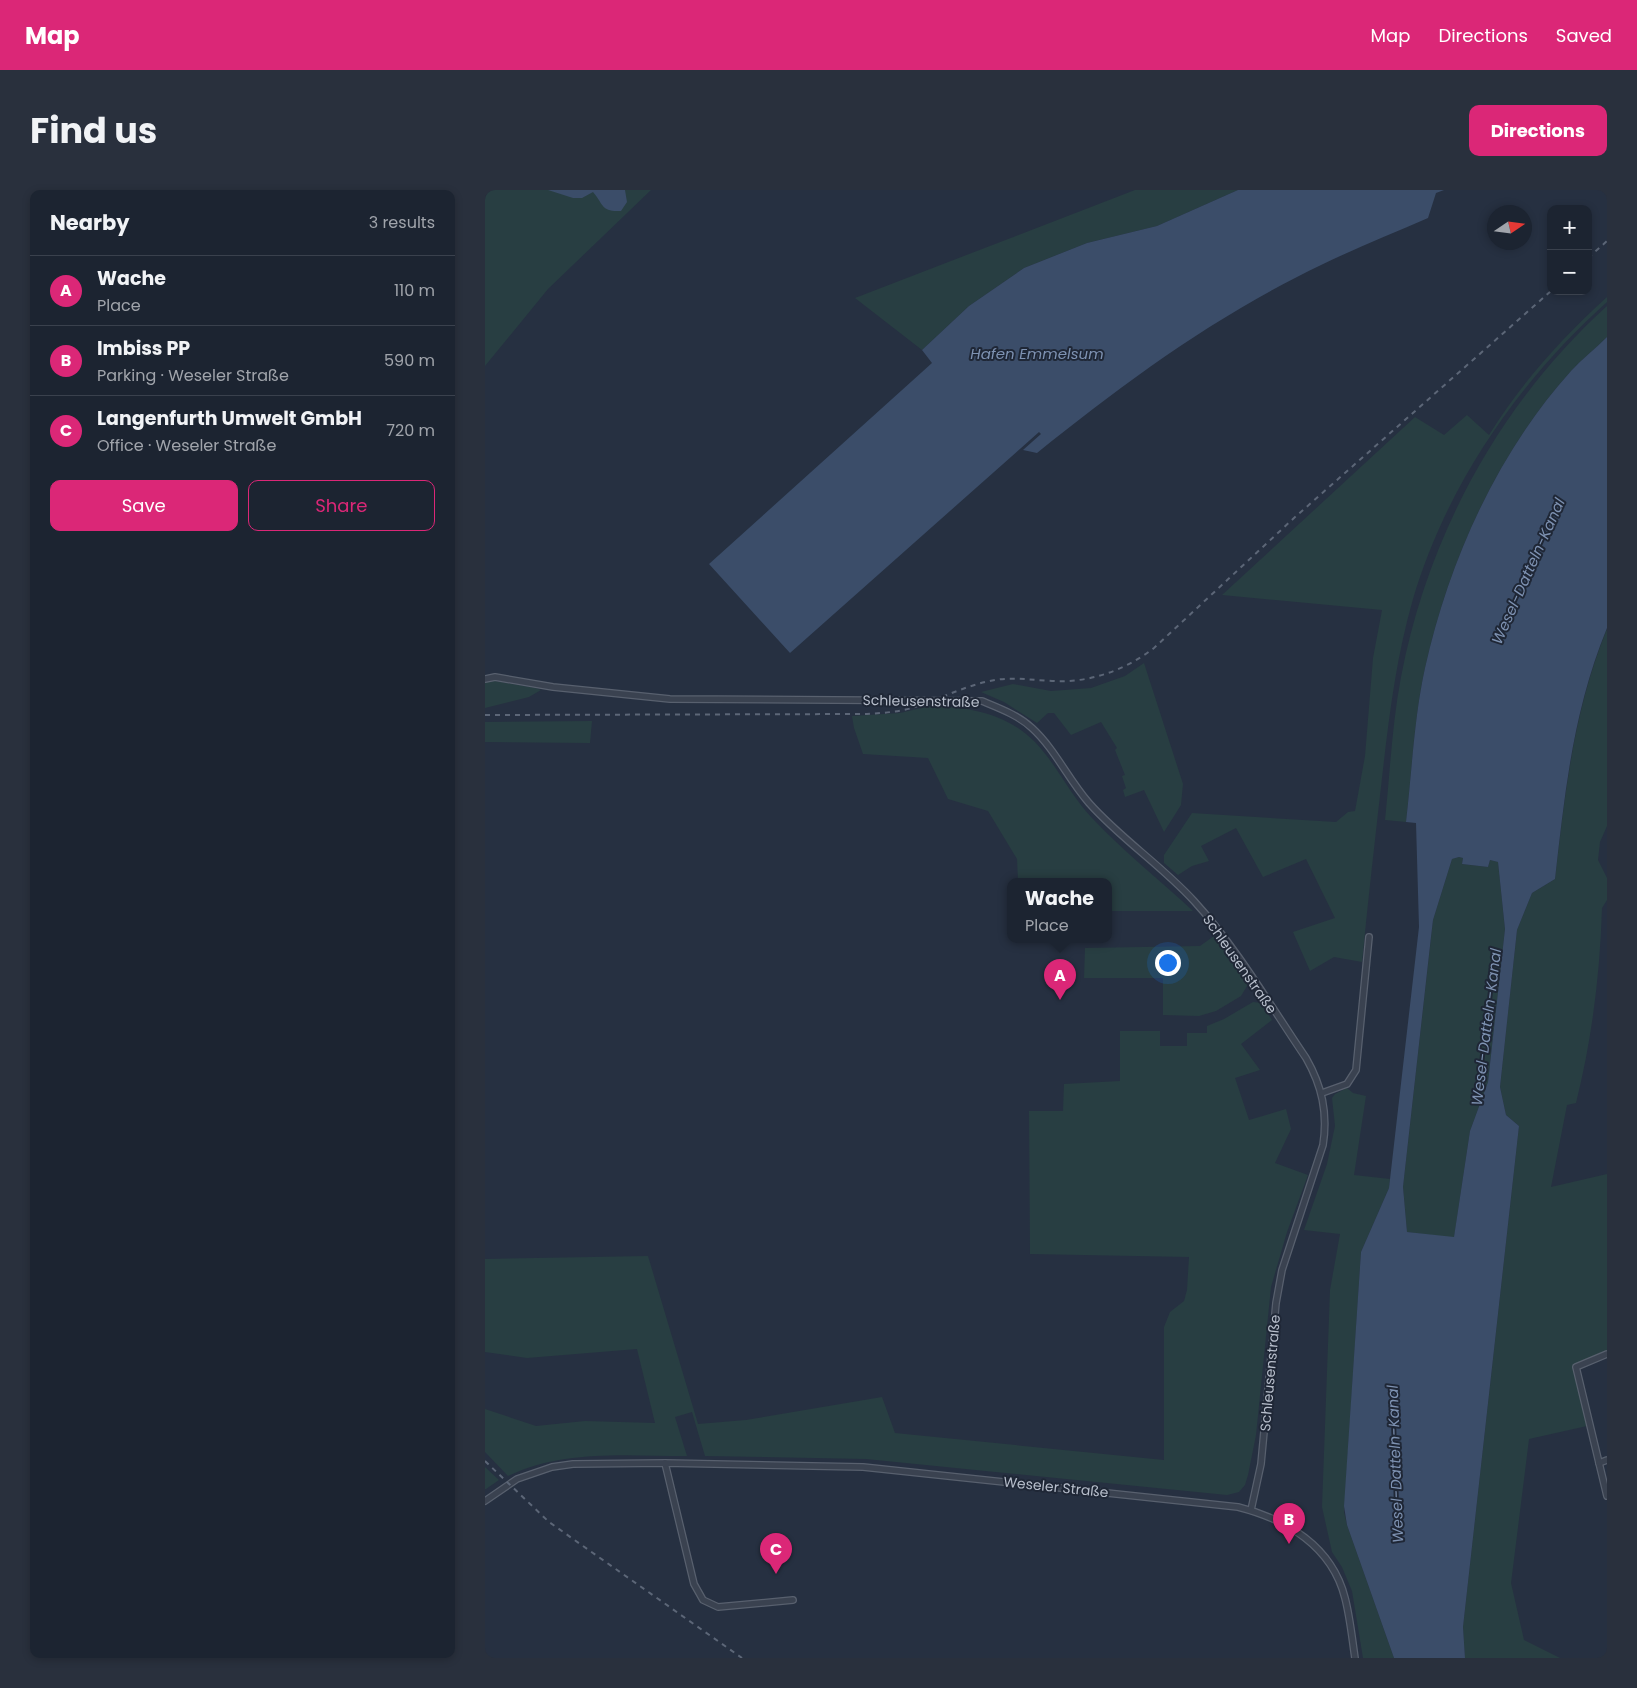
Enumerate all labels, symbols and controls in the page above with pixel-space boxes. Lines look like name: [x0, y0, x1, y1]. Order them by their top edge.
text: Map: [25, 19, 80, 52]
text: Map: [1371, 23, 1410, 48]
text: Directions: [1438, 23, 1528, 48]
text: Saved: [1556, 23, 1612, 48]
button: Directions: [1469, 105, 1607, 156]
text: Find us: [30, 106, 157, 155]
north arrow: [1487, 205, 1532, 250]
map controls: [1547, 205, 1592, 295]
button: +: [1547, 205, 1592, 250]
text: Nearby: [50, 208, 130, 237]
text: 3 results: [369, 211, 435, 234]
button: −: [1547, 250, 1592, 295]
text: Wache: [97, 265, 166, 292]
text: A: [60, 279, 72, 302]
text: 110 m: [394, 279, 435, 302]
text: Place: [97, 294, 141, 317]
text: Imbiss PP: [97, 335, 190, 362]
water label: Hafen Emmelsum: [970, 343, 1104, 364]
text: B: [61, 349, 71, 372]
text: 590 m: [384, 349, 435, 372]
text: Parking · Weseler Straße: [97, 364, 289, 387]
text: Langenfurth Umwelt GmbH: [97, 405, 362, 432]
text: C: [60, 419, 72, 442]
text: 720 m: [386, 419, 435, 442]
text: Office · Weseler Straße: [97, 434, 276, 457]
button: Save: [50, 480, 238, 531]
button: Share: [248, 480, 435, 531]
water label: Wesel-Datteln-Kanal: [1486, 494, 1570, 647]
street label: Schleusenstraße: [862, 690, 980, 712]
popup: [1007, 878, 1112, 943]
text: Wache: [1025, 885, 1094, 912]
street label: Schleusenstraße: [1198, 910, 1282, 1018]
text: Place: [1025, 914, 1069, 937]
water label: Wesel-Datteln-Kanal: [1466, 947, 1506, 1107]
your location: [1155, 950, 1181, 976]
pin: A: [1044, 959, 1076, 1000]
street label: Schleusenstraße: [1255, 1314, 1285, 1432]
water label: Wesel-Datteln-Kanal: [1382, 1384, 1408, 1543]
street label: Weseler Straße: [1002, 1472, 1110, 1502]
pin: B: [1273, 1503, 1305, 1544]
pin: C: [760, 1533, 792, 1574]

